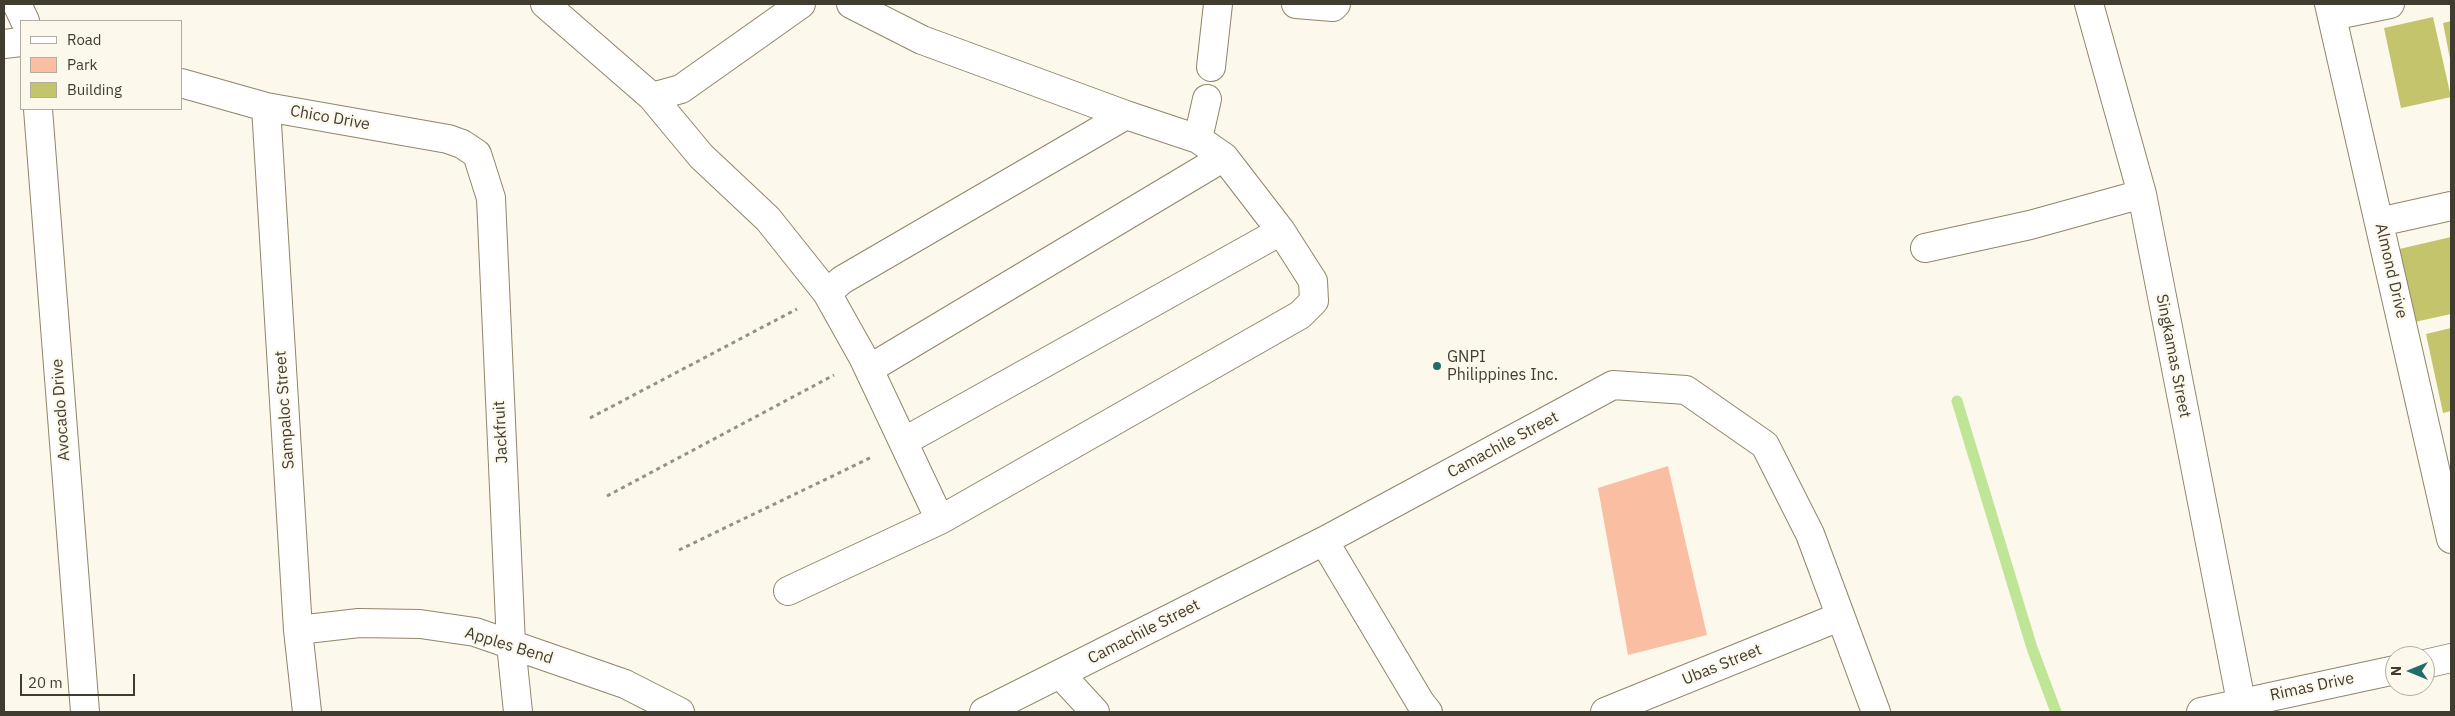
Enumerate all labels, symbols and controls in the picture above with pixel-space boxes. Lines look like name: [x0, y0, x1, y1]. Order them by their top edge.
legend: [20, 20, 182, 110]
text: Road: [67, 30, 102, 49]
text: Park: [67, 55, 97, 74]
text: Building: [67, 80, 122, 99]
street label: Chico Drive: [289, 102, 371, 134]
street label: Almond Drive: [2371, 222, 2411, 320]
street label: Singkamas Street: [2152, 292, 2194, 420]
place label: GNPI Philippines Inc.: [1447, 347, 1558, 385]
street label: Sampaloc Street: [271, 350, 299, 470]
street label: Avocado Drive: [48, 358, 74, 462]
marker: GNPI Philippines Inc.: [1431, 360, 1443, 372]
street label: Jackfruit: [490, 400, 512, 464]
street label: Camachile Street: [1444, 408, 1562, 482]
street label: Camachile Street: [1085, 596, 1203, 668]
street label: Apples Bend: [463, 623, 555, 669]
street label: Ubas Street: [1679, 640, 1765, 690]
north arrow: [2385, 646, 2435, 696]
scale bar: [22, 664, 138, 696]
text: N: [2387, 666, 2405, 676]
street label: Rimas Drive: [2268, 669, 2356, 705]
text: 20 m: [28, 673, 63, 692]

